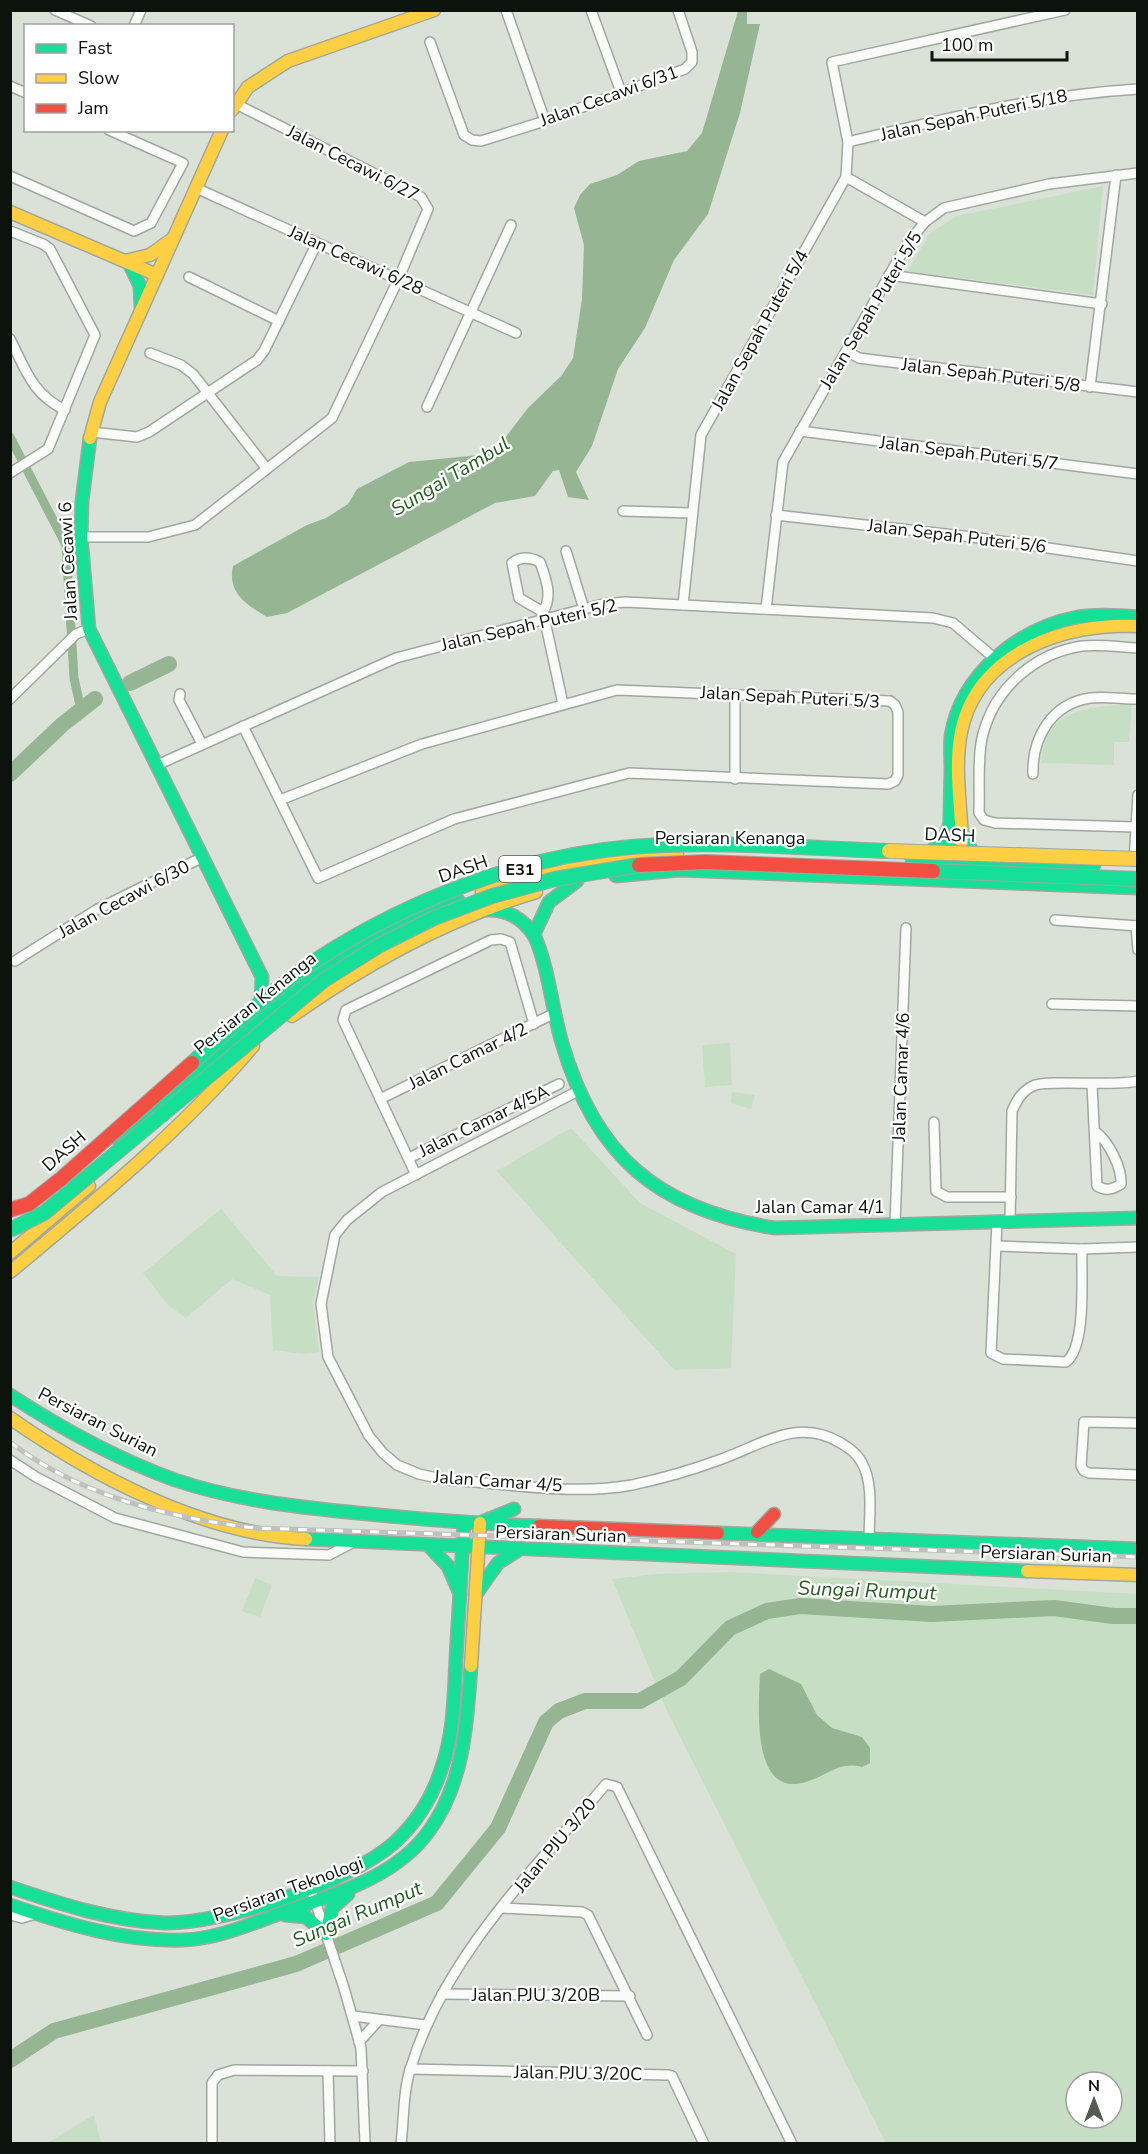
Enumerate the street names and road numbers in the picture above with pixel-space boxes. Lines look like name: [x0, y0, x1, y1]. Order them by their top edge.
street label: Jalan Cecawi 6/31: [536, 60, 681, 132]
street label: Jalan Sepah Puteri 5/18: [877, 83, 1070, 147]
street label: Jalan Cecawi 6/27: [282, 119, 423, 207]
street label: Jalan Cecawi 6/28: [284, 219, 427, 301]
street label: Jalan Sepah Puteri 5/5: [814, 227, 928, 394]
street label: Jalan Sepah Puteri 5/4: [705, 245, 814, 415]
street label: Jalan Sepah Puteri 5/8: [899, 352, 1082, 398]
street label: Jalan Sepah Puteri 5/7: [877, 430, 1060, 476]
street label: Jalan Cecawi 6: [53, 501, 83, 622]
street label: Jalan Sepah Puteri 5/6: [865, 513, 1048, 559]
street label: Jalan Sepah Puteri 5/2: [438, 593, 619, 657]
street label: Jalan Sepah Puteri 5/3: [699, 680, 880, 714]
street label: DASH: [924, 822, 976, 848]
street label: Persiaran Kenanga: [655, 826, 805, 850]
street label: DASH: [435, 849, 491, 889]
street label: Jalan Cecawi 6/30: [53, 854, 194, 944]
road number: E31: [499, 856, 541, 882]
street label: Persiaran Kenanga: [189, 946, 321, 1060]
street label: Jalan Camar 4/6: [887, 1012, 915, 1143]
street label: Jalan Camar 4/2: [404, 1017, 531, 1096]
street label: Jalan Camar 4/5A: [414, 1079, 553, 1163]
street label: DASH: [37, 1125, 91, 1177]
street label: Jalan Camar 4/1: [754, 1195, 885, 1219]
street label: Persiaran Surian: [34, 1381, 162, 1463]
street label: Jalan Camar 4/5: [432, 1464, 563, 1497]
street label: Persiaran Surian: [495, 1520, 627, 1548]
street label: Persiaran Surian: [980, 1540, 1112, 1568]
street label: Jalan PJU 3/20: [508, 1793, 602, 1898]
street label: Persiaran Teknologi: [210, 1851, 366, 1927]
street label: Jalan PJU 3/20B: [471, 1983, 600, 2007]
street label: Jalan PJU 3/20C: [513, 2060, 642, 2086]

